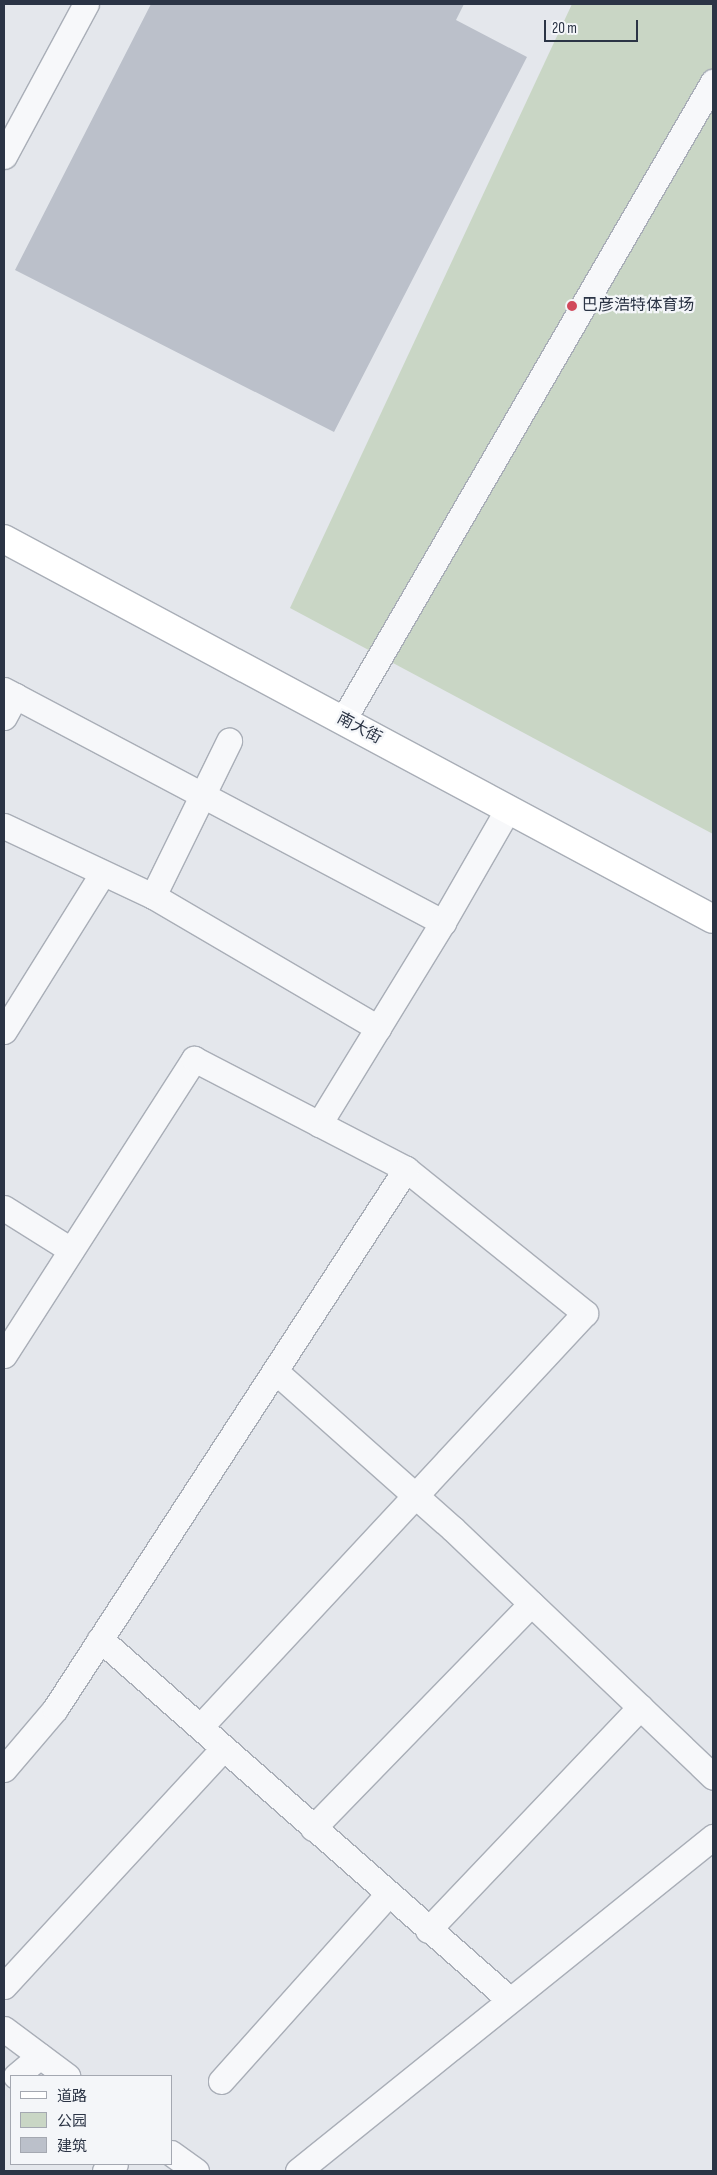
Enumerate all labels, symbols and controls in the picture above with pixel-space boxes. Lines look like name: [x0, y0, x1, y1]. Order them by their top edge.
scale bar: [547, 10, 641, 42]
text: 20 m: [552, 19, 577, 38]
place label: 巴彦浩特体育场: [582, 296, 694, 316]
marker: 巴彦浩特体育场: [566, 300, 578, 312]
street label: 南大街: [333, 709, 385, 749]
legend: [10, 2075, 172, 2165]
text: 道路: [57, 2087, 87, 2106]
text: 公园: [57, 2112, 87, 2131]
text: 建筑: [57, 2137, 87, 2156]

